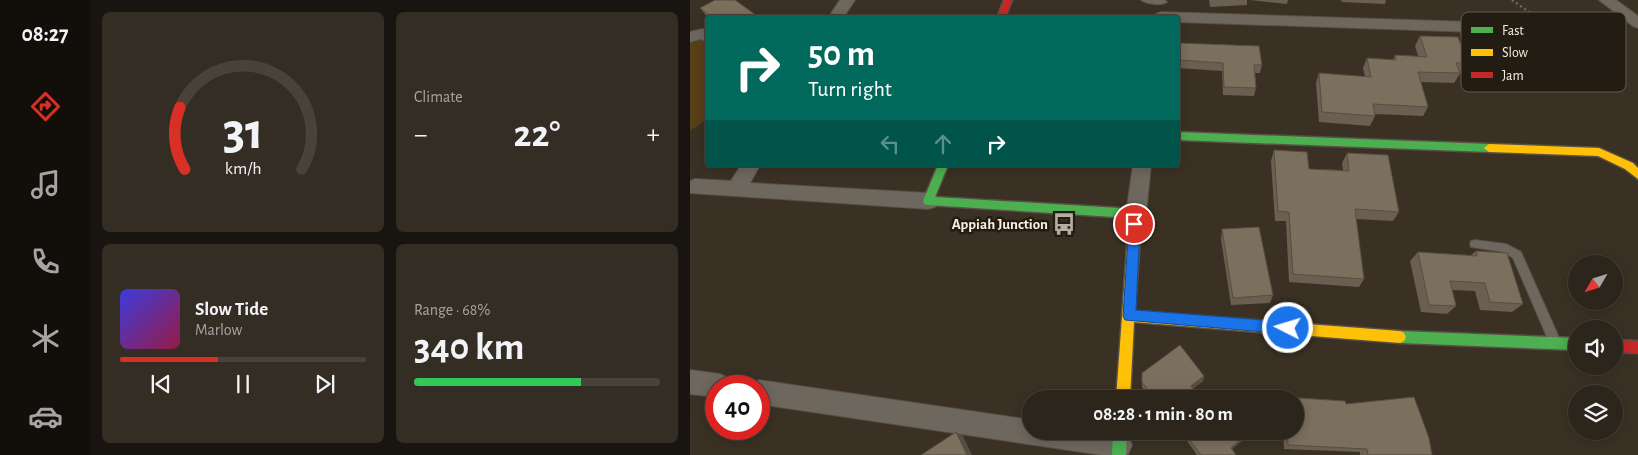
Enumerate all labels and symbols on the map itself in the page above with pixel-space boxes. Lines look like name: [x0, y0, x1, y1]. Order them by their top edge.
legend: [1461, 12, 1626, 92]
text: Fast: [1502, 24, 1524, 38]
text: Slow: [1502, 46, 1529, 60]
text: Jam: [1502, 69, 1524, 83]
pin: [1113, 203, 1155, 245]
bus stop icon: Appiah Junction: [1051, 211, 1077, 237]
place label: Appiah Junction: [952, 217, 1048, 232]
north arrow: [1568, 255, 1622, 310]
position arrow: [1261, 301, 1313, 353]
speed limit sign: 40: [705, 375, 770, 440]

